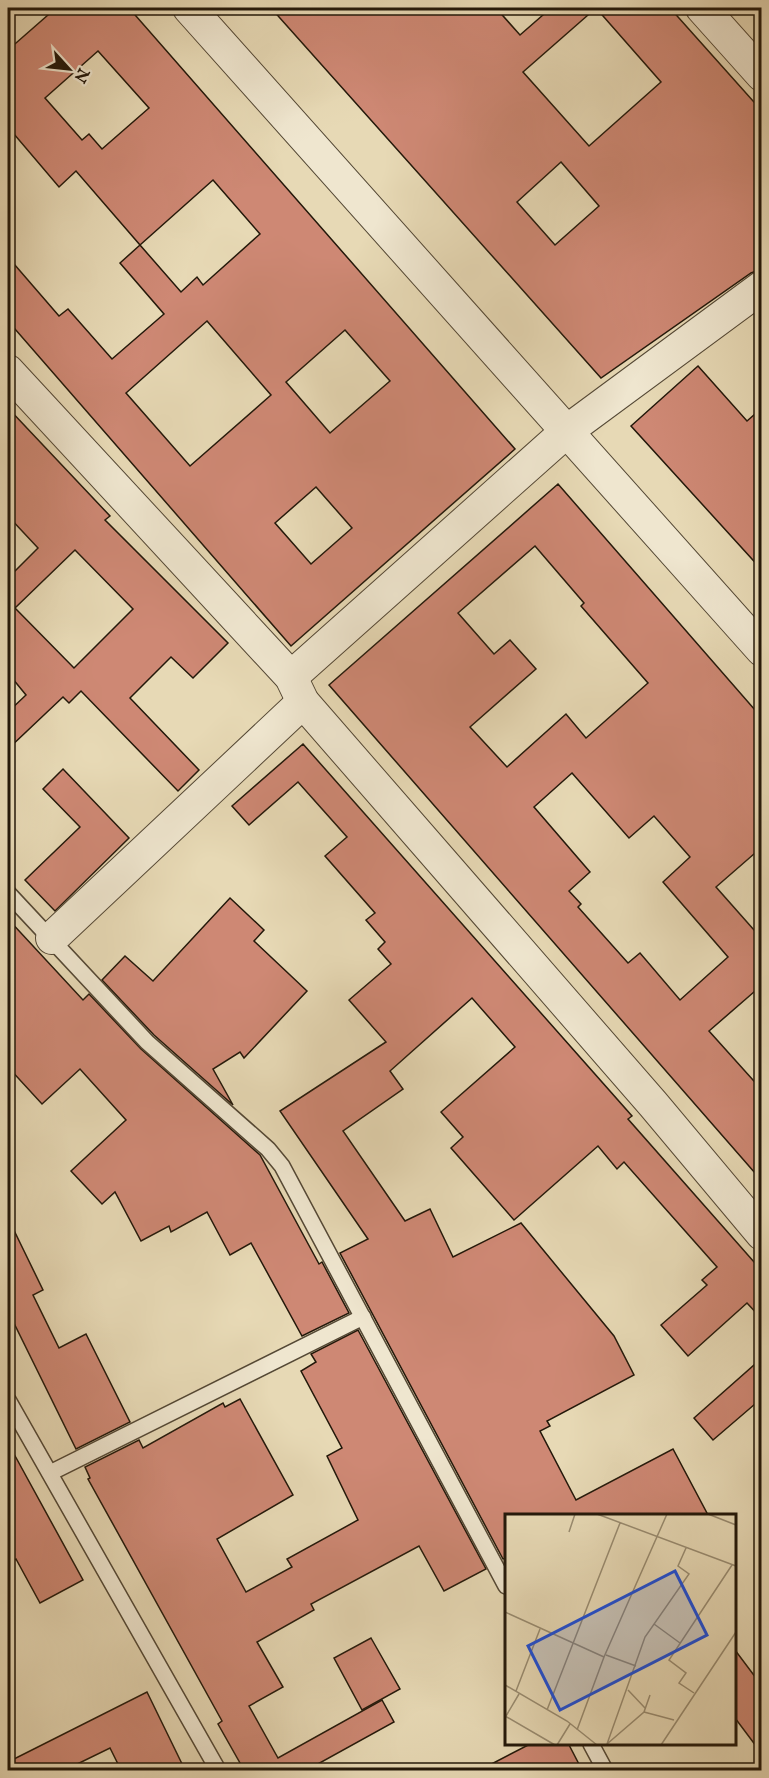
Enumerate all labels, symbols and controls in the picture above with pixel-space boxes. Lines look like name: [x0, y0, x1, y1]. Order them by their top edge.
north arrow: [39, 39, 99, 99]
text: N: [68, 63, 93, 86]
inset map: [505, 1514, 736, 1745]

